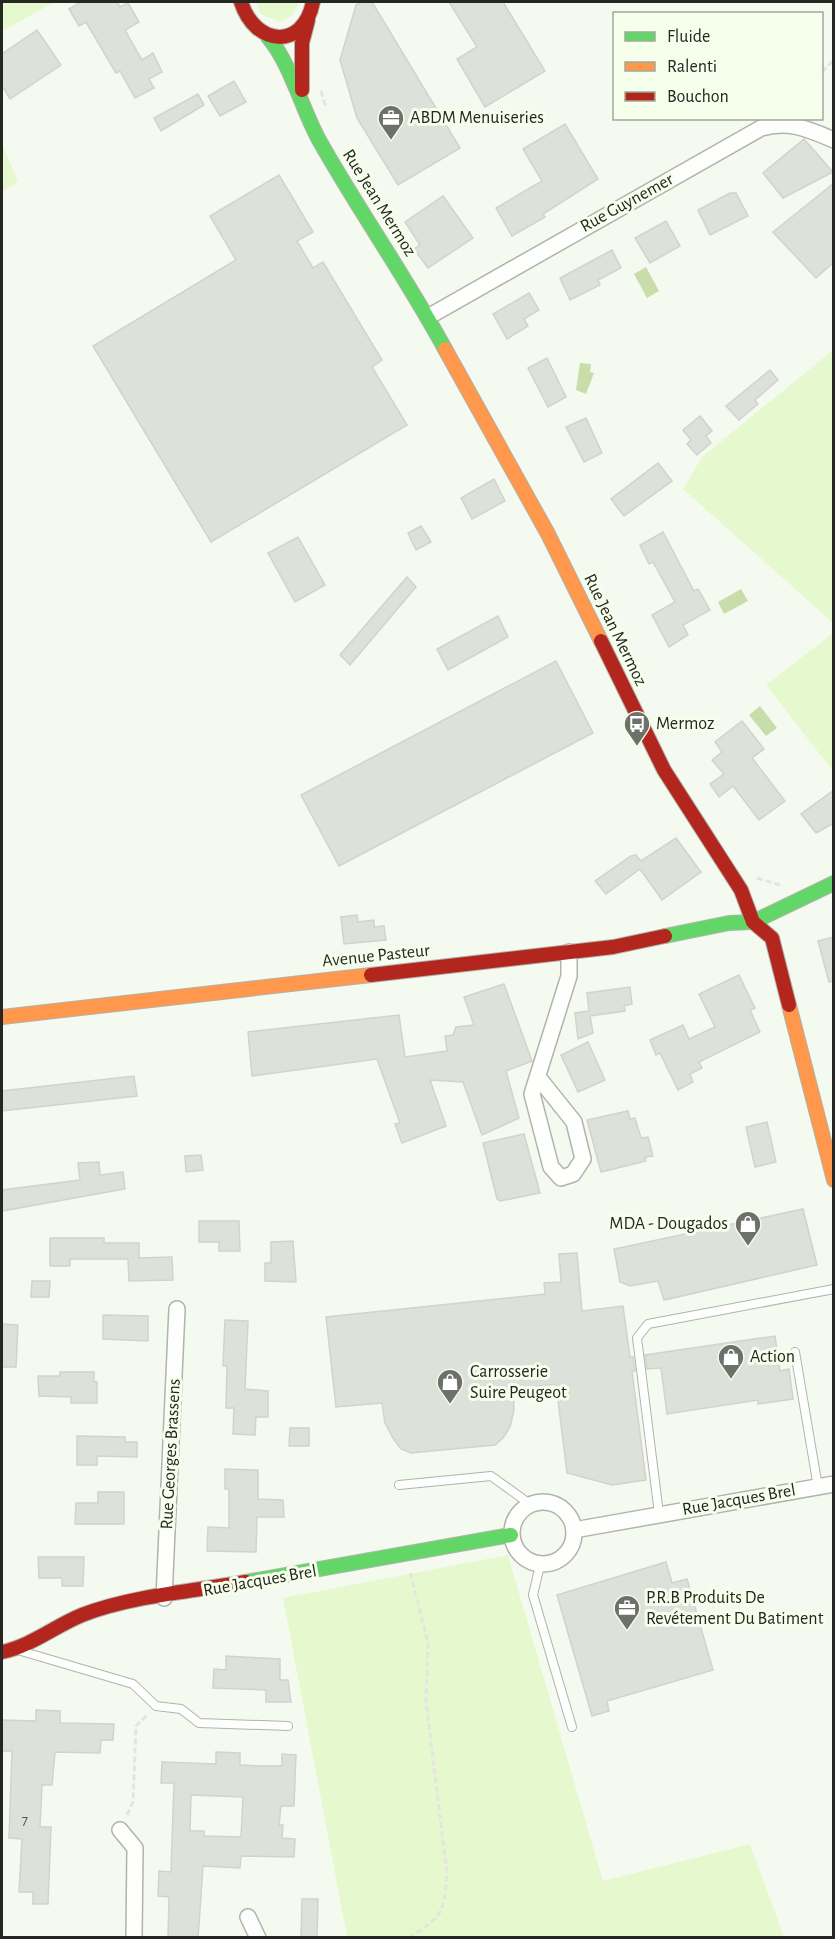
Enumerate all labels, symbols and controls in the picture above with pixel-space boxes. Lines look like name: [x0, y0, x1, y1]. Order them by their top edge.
legend: [613, 12, 823, 120]
text: Fluide: [667, 28, 710, 46]
text: Ralenti: [667, 58, 717, 76]
text: Bouchon: [667, 88, 729, 106]
office icon: ABDM Menuiseries: [376, 103, 406, 141]
place label: ABDM Menuiseries: [410, 109, 544, 127]
street label: Rue Jean Mermoz: [339, 146, 419, 260]
street label: Rue Guynemer: [577, 170, 677, 236]
street label: Rue Jean Mermoz: [580, 571, 650, 689]
bus stop icon: Mermoz: [622, 709, 652, 747]
place label: Mermoz: [656, 715, 714, 733]
street label: Avenue Pasteur: [321, 941, 431, 971]
shop icon: MDA - Dougados: [733, 1209, 763, 1247]
place label: MDA - Dougados: [609, 1215, 728, 1233]
shop icon: Action: [716, 1342, 746, 1380]
place label: Action: [750, 1348, 795, 1366]
place label: Carrosserie Suire Peugeot: [470, 1363, 567, 1402]
shop icon: Carrosserie Suire Peugeot: [435, 1367, 465, 1405]
street label: Rue Georges Brassens: [158, 1378, 184, 1530]
street label: Rue Jacques Brel: [681, 1481, 797, 1519]
street label: Rue Jacques Brel: [202, 1562, 318, 1600]
place label: P.R.B Produits De Revétement Du Batiment: [646, 1589, 824, 1628]
office icon: P.R.B Produits De Revétement Du Batiment: [612, 1593, 642, 1631]
house number: 7: [22, 1813, 28, 1828]

